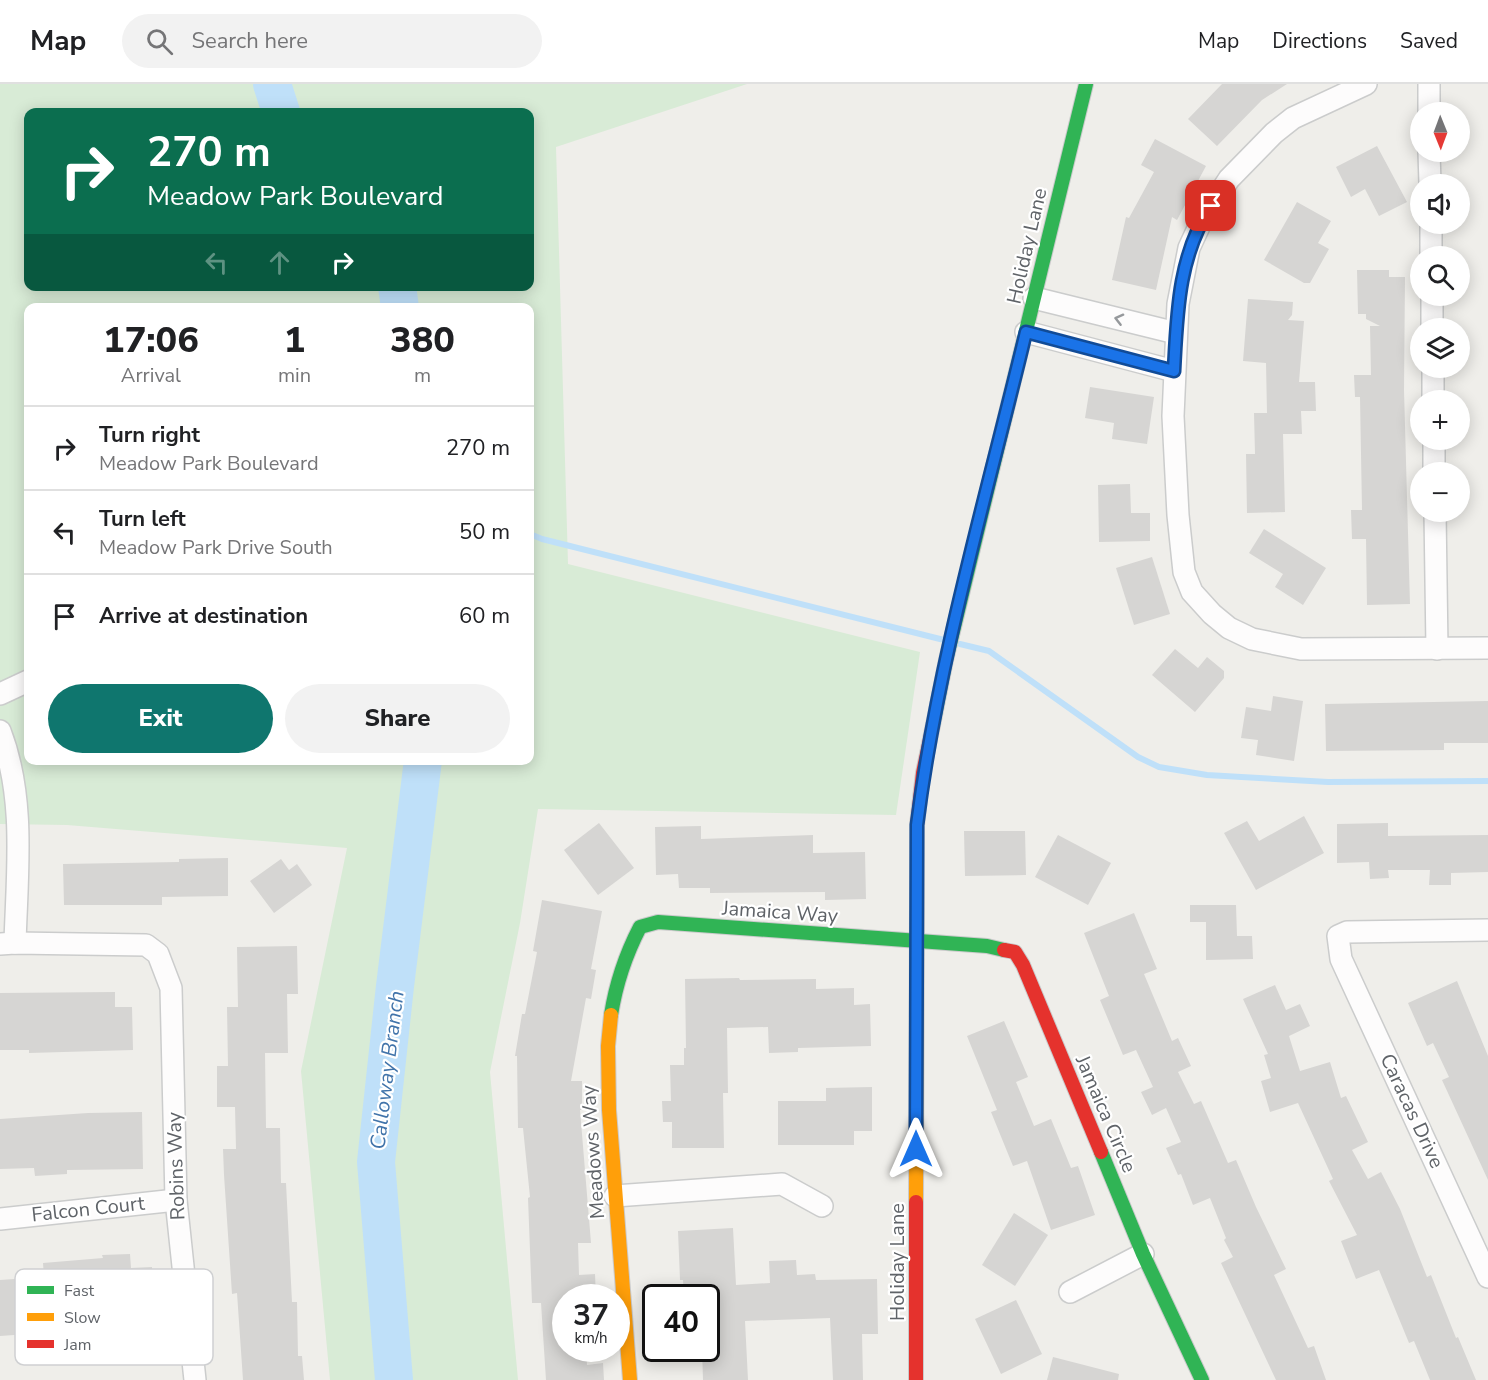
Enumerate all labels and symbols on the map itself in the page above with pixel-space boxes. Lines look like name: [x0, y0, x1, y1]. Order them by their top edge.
north arrow: [1410, 102, 1470, 162]
pin: [1185, 180, 1236, 231]
street label: Holiday Lane: [1001, 185, 1053, 307]
one-way arrow: [1114, 314, 1124, 327]
street label: Jamaica Way: [720, 894, 840, 930]
water label: Calloway Branch: [363, 989, 411, 1151]
street label: Caracas Drive: [1374, 1049, 1450, 1173]
street label: Jamaica Circle: [1069, 1050, 1143, 1177]
street label: Meadows Way: [575, 1084, 611, 1220]
street label: Robins Way: [161, 1111, 191, 1221]
position arrow: [884, 1117, 948, 1181]
street label: Falcon Court: [30, 1190, 147, 1228]
street label: Holiday Lane: [884, 1203, 911, 1321]
legend: [15, 1269, 213, 1365]
text: Fast: [64, 1280, 95, 1302]
speed limit sign: 40: [642, 1284, 720, 1362]
text: Slow: [64, 1307, 101, 1329]
text: Jam: [63, 1334, 91, 1356]

